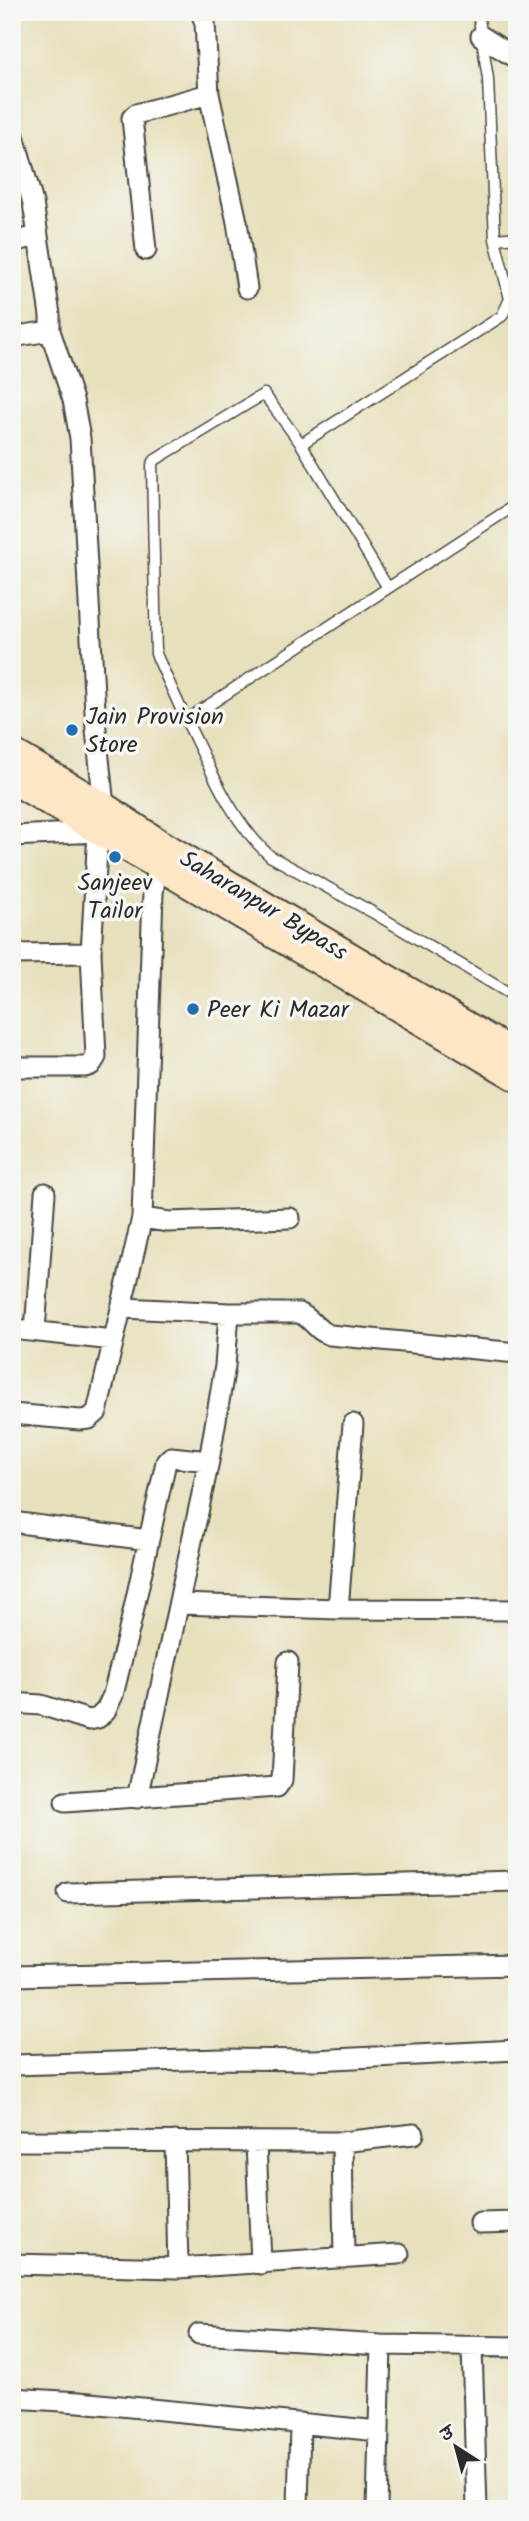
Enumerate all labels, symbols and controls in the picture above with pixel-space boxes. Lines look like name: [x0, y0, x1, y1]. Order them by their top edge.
place label: Jain Provision Store: [86, 698, 224, 765]
marker: Jain Provision Store: [64, 722, 80, 738]
street label: Saharanpur Bypass: [172, 841, 355, 972]
marker: Sanjeev Tailor: [107, 849, 123, 865]
place label: Sanjeev Tailor: [78, 864, 153, 931]
place label: Peer Ki Mazar: [207, 991, 351, 1030]
marker: Peer Ki Mazar: [185, 1001, 201, 1017]
north arrow: [420, 2412, 490, 2482]
text: उ: [434, 2417, 464, 2451]

